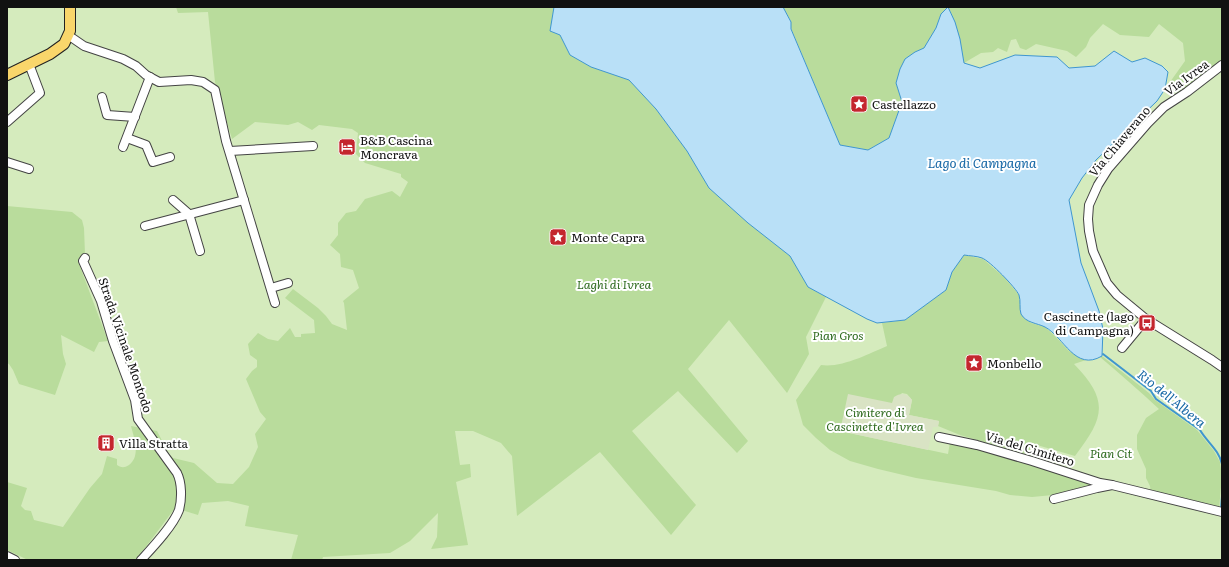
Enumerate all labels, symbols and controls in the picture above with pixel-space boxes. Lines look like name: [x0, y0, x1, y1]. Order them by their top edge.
street label: Via Ivrea: [1160, 54, 1212, 99]
place icon: Castellazzo: [849, 94, 869, 114]
place label: Castellazzo: [872, 95, 936, 113]
street label: Via Chiaverano: [1084, 102, 1154, 180]
place label: B&B Cascina Moncrava: [360, 131, 433, 163]
hotel icon: B&B Cascina Moncrava: [337, 137, 357, 157]
water label: Lago di Campagna: [928, 153, 1037, 172]
place icon: Monte Capra: [548, 227, 568, 247]
place label: Monte Capra: [571, 228, 645, 246]
street label: Strada Vicinale Montodo: [94, 275, 158, 415]
park label: Laghi di Ivrea: [577, 275, 651, 293]
place label: Cascinette (lago di Campagna): [1044, 307, 1134, 339]
bus stop icon: Cascinette (lago di Campagna): [1137, 313, 1157, 333]
park label: Pian Gros: [812, 326, 864, 344]
place icon: Monbello: [964, 353, 984, 373]
place label: Monbello: [987, 354, 1042, 372]
water label: Rio dell'Albera: [1134, 364, 1211, 432]
park label: Cimitero di Cascinette d'Ivrea: [826, 403, 924, 435]
street label: Via del Cimitero: [983, 426, 1077, 470]
building icon: Villa Stratta: [96, 433, 116, 453]
place label: Villa Stratta: [119, 434, 189, 452]
park label: Pian Cit: [1090, 444, 1132, 462]

